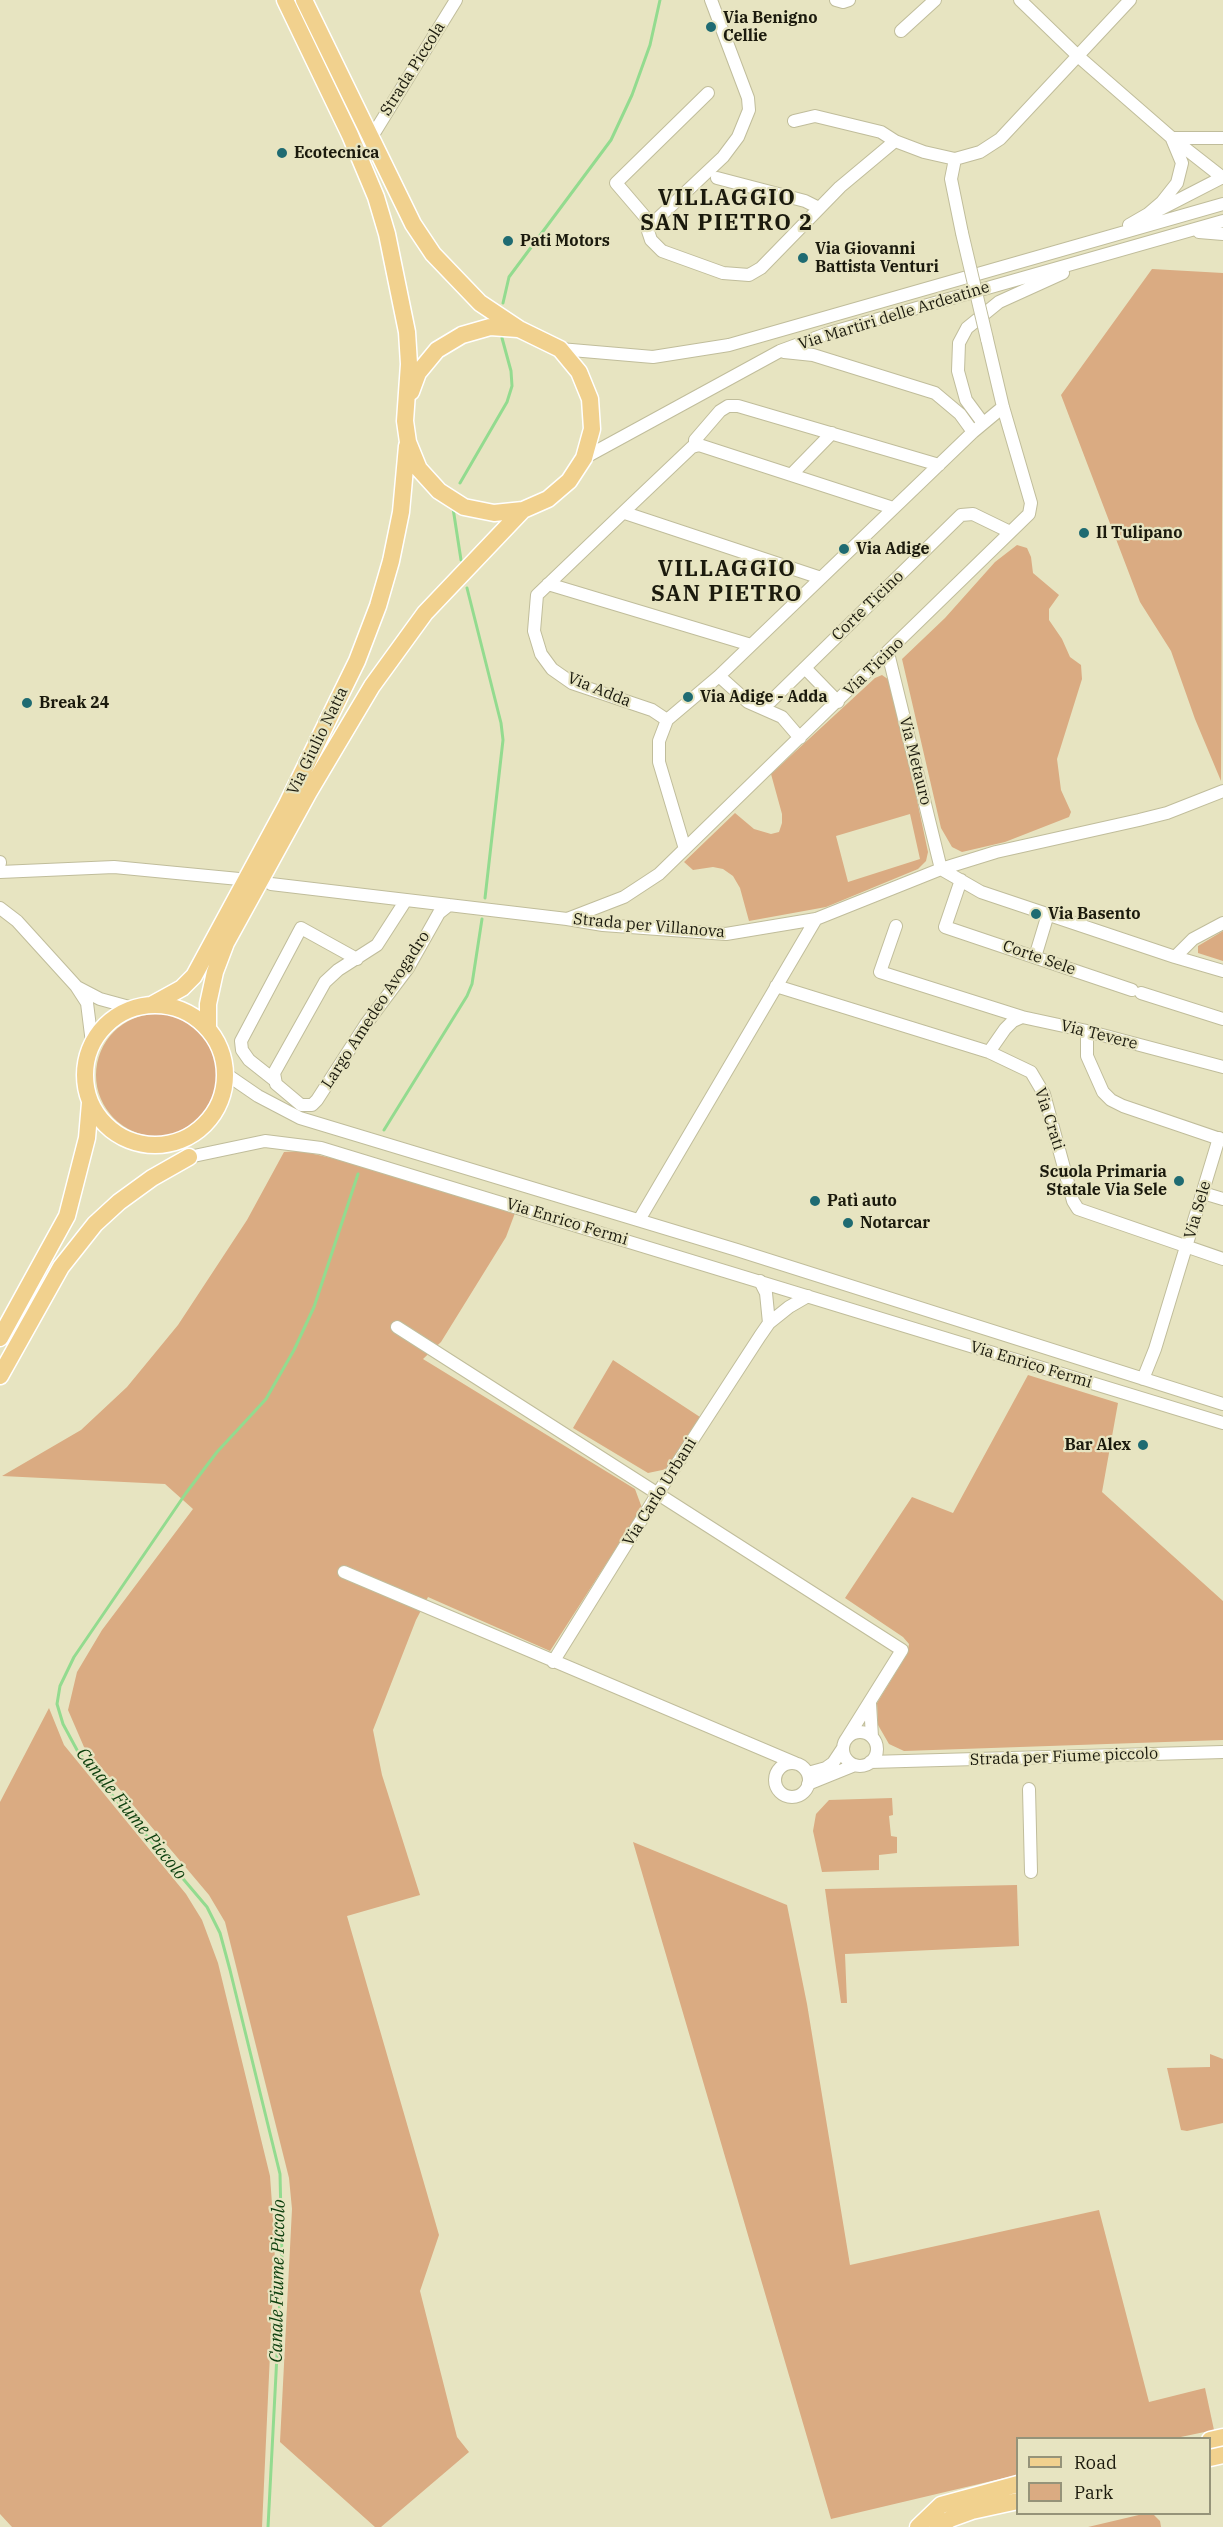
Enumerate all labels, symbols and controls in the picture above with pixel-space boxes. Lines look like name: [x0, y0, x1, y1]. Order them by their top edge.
place label: Via Benigno Cellie: [723, 8, 817, 46]
street label: Strada Piccola: [377, 19, 449, 119]
marker: Via Benigno Cellie: [704, 20, 718, 34]
place label: Ecotecnica: [294, 143, 379, 163]
marker: Ecotecnica: [275, 146, 289, 160]
district label: VILLAGGIO SAN PIETRO 2: [640, 186, 814, 237]
place label: Pati Motors: [520, 231, 610, 251]
marker: Pati Motors: [501, 234, 515, 248]
place label: Via Giovanni Battista Venturi: [815, 239, 939, 277]
marker: Via Giovanni Battista Venturi: [796, 251, 810, 265]
street label: Via Martiri delle Ardeatine: [796, 278, 992, 354]
place label: Il Tulipano: [1096, 523, 1183, 543]
marker: Il Tulipano: [1077, 526, 1091, 540]
place label: Via Adige: [856, 539, 929, 559]
marker: Via Adige: [837, 542, 851, 556]
district label: VILLAGGIO SAN PIETRO: [651, 557, 803, 608]
street label: Corte Ticino: [828, 567, 908, 645]
street label: Via Ticino: [840, 634, 908, 700]
street label: Via Adda: [564, 669, 634, 711]
street label: Via Giulio Natta: [284, 684, 352, 798]
place label: Via Adige - Adda: [700, 687, 828, 707]
marker: Via Adige - Adda: [681, 690, 695, 704]
place label: Break 24: [39, 693, 109, 713]
marker: Break 24: [20, 696, 34, 710]
street label: Via Metauro: [895, 715, 935, 807]
place label: Via Basento: [1048, 904, 1140, 924]
marker: Via Basento: [1029, 907, 1043, 921]
street label: Strada per Villanova: [572, 910, 726, 942]
street label: Largo Amedeo Avogadro: [318, 928, 434, 1092]
street label: Corte Sele: [1000, 937, 1078, 979]
street label: Via Tevere: [1058, 1016, 1140, 1054]
street label: Via Crati: [1030, 1085, 1068, 1153]
place label: Scuola Primaria Statale Via Sele: [1040, 1162, 1167, 1200]
marker: Scuola Primaria Statale Via Sele: [1172, 1174, 1186, 1188]
street label: Via Sele: [1181, 1179, 1215, 1241]
place label: Patì auto: [827, 1191, 897, 1211]
street label: Via Enrico Fermi: [504, 1194, 630, 1250]
marker: Patì auto: [808, 1194, 822, 1208]
place label: Notarcar: [860, 1213, 930, 1233]
marker: Notarcar: [841, 1216, 855, 1230]
street label: Via Enrico Fermi: [968, 1337, 1094, 1393]
street label: Via Carlo Urbani: [619, 1434, 701, 1550]
place label: Bar Alex: [1064, 1435, 1131, 1455]
marker: Bar Alex: [1136, 1438, 1150, 1452]
water label: Canale Fiume Piccolo: [71, 1744, 191, 1884]
street label: Strada per Fiume piccolo: [970, 1744, 1158, 1770]
water label: Canale Fiume Piccolo: [266, 2199, 290, 2363]
legend: [1016, 2437, 1211, 2515]
text: Road: [1074, 2451, 1117, 2474]
text: Park: [1074, 2481, 1113, 2504]

